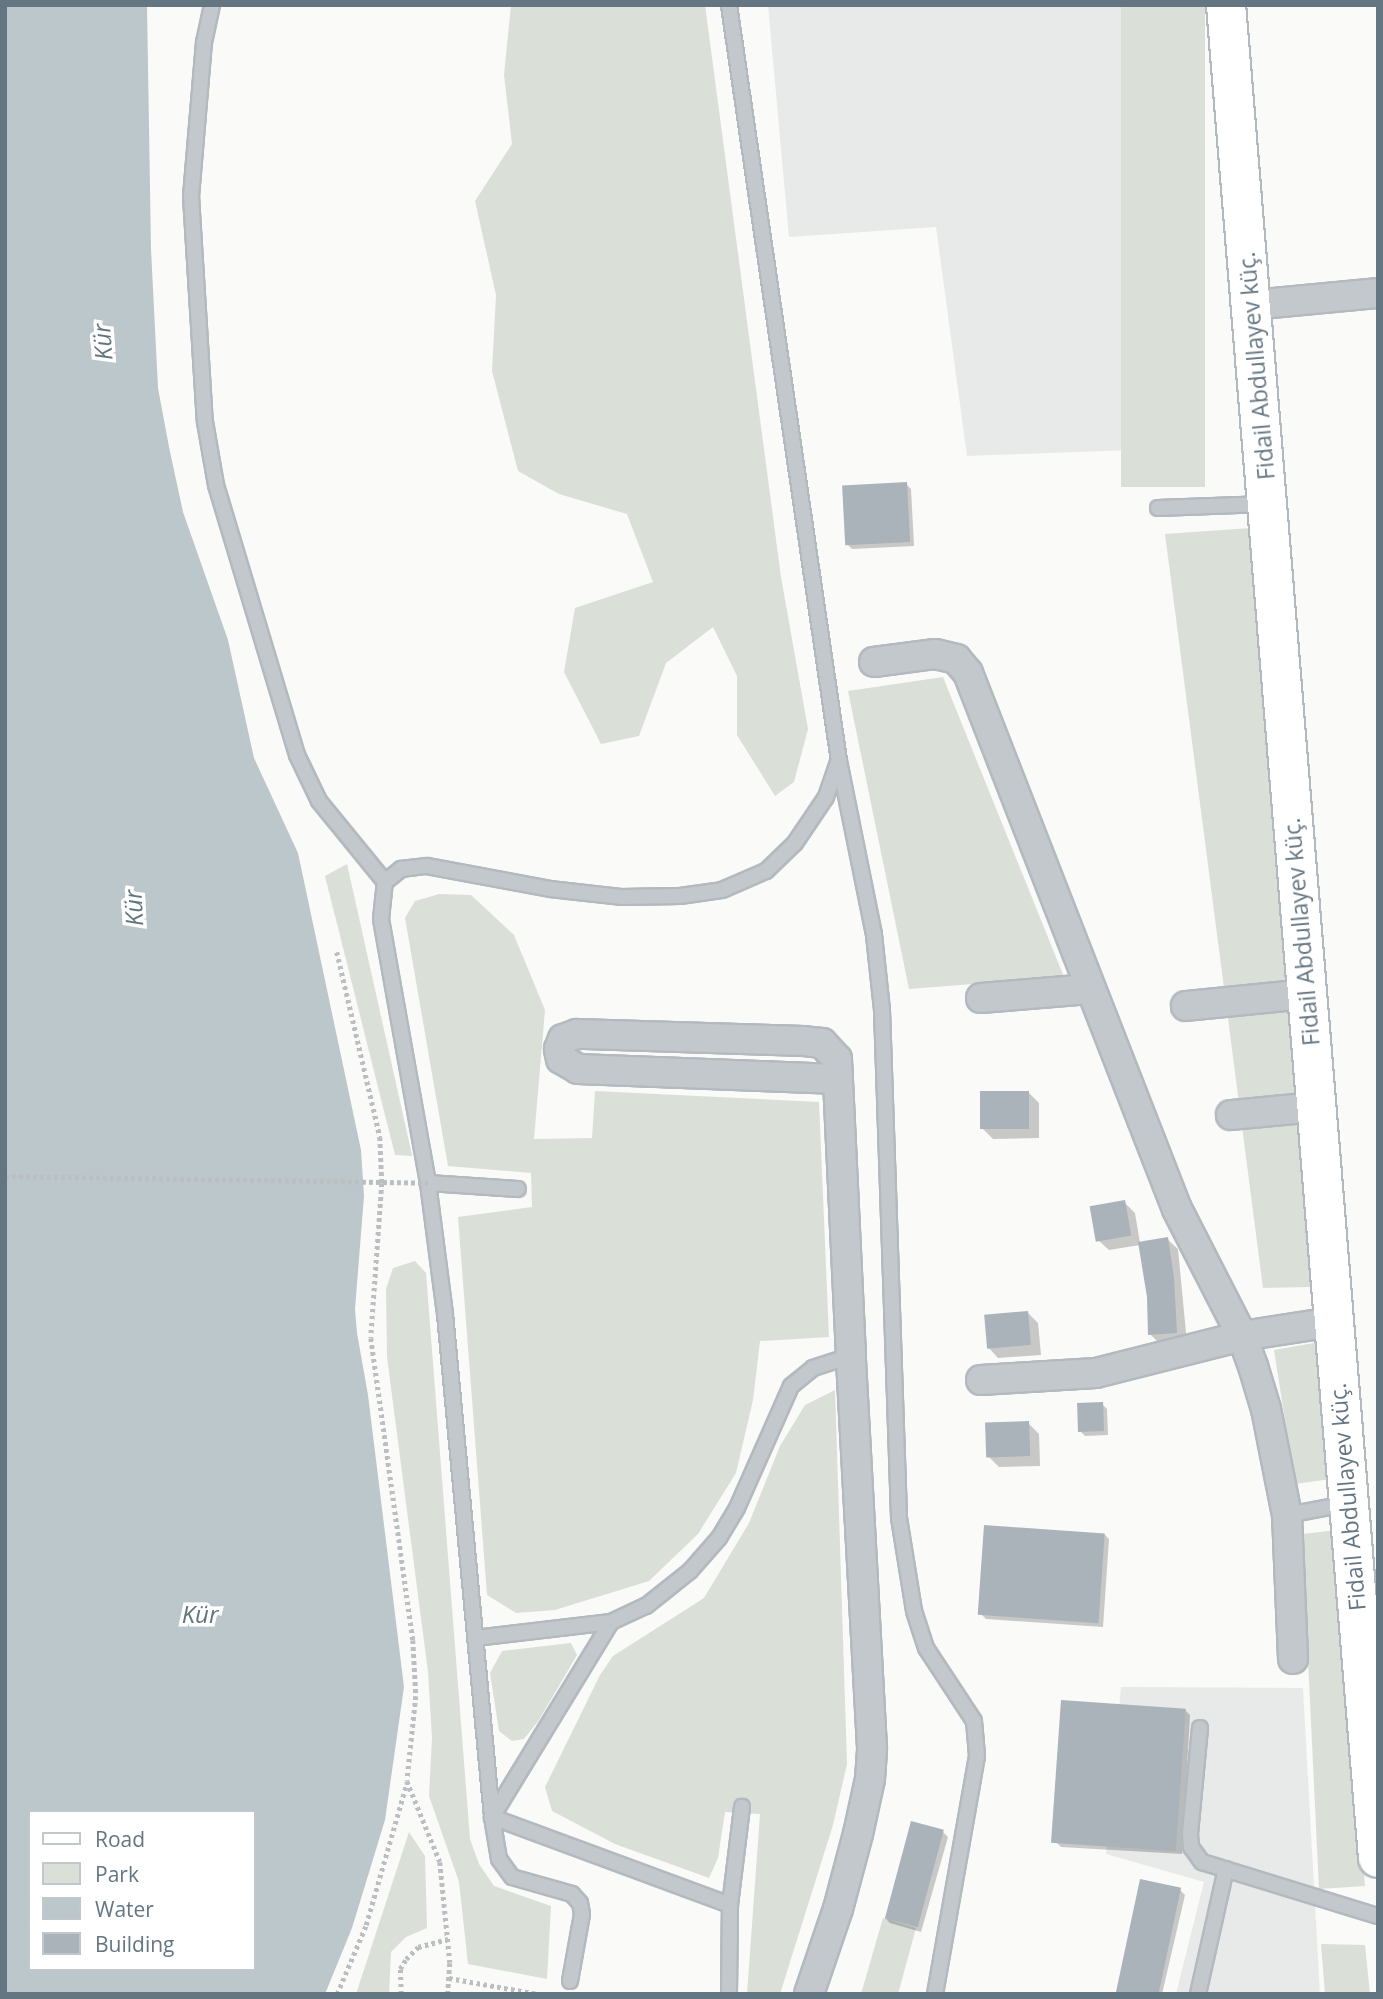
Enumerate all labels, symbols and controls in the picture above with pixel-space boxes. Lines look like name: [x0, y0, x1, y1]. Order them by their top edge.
street label: Fidail Abdullayev küç.: [1232, 251, 1280, 481]
water label: Kür: [86, 323, 118, 361]
street label: Fidail Abdullayev küç.: [1277, 817, 1325, 1047]
water label: Kür: [118, 889, 148, 927]
street label: Fidail Abdullayev küç.: [1323, 1382, 1371, 1612]
water label: Kür: [182, 1600, 218, 1628]
legend: [28, 1810, 256, 1971]
text: Road: [95, 1825, 145, 1853]
text: Park: [95, 1860, 139, 1888]
text: Water: [95, 1895, 154, 1923]
text: Building: [95, 1930, 174, 1958]

